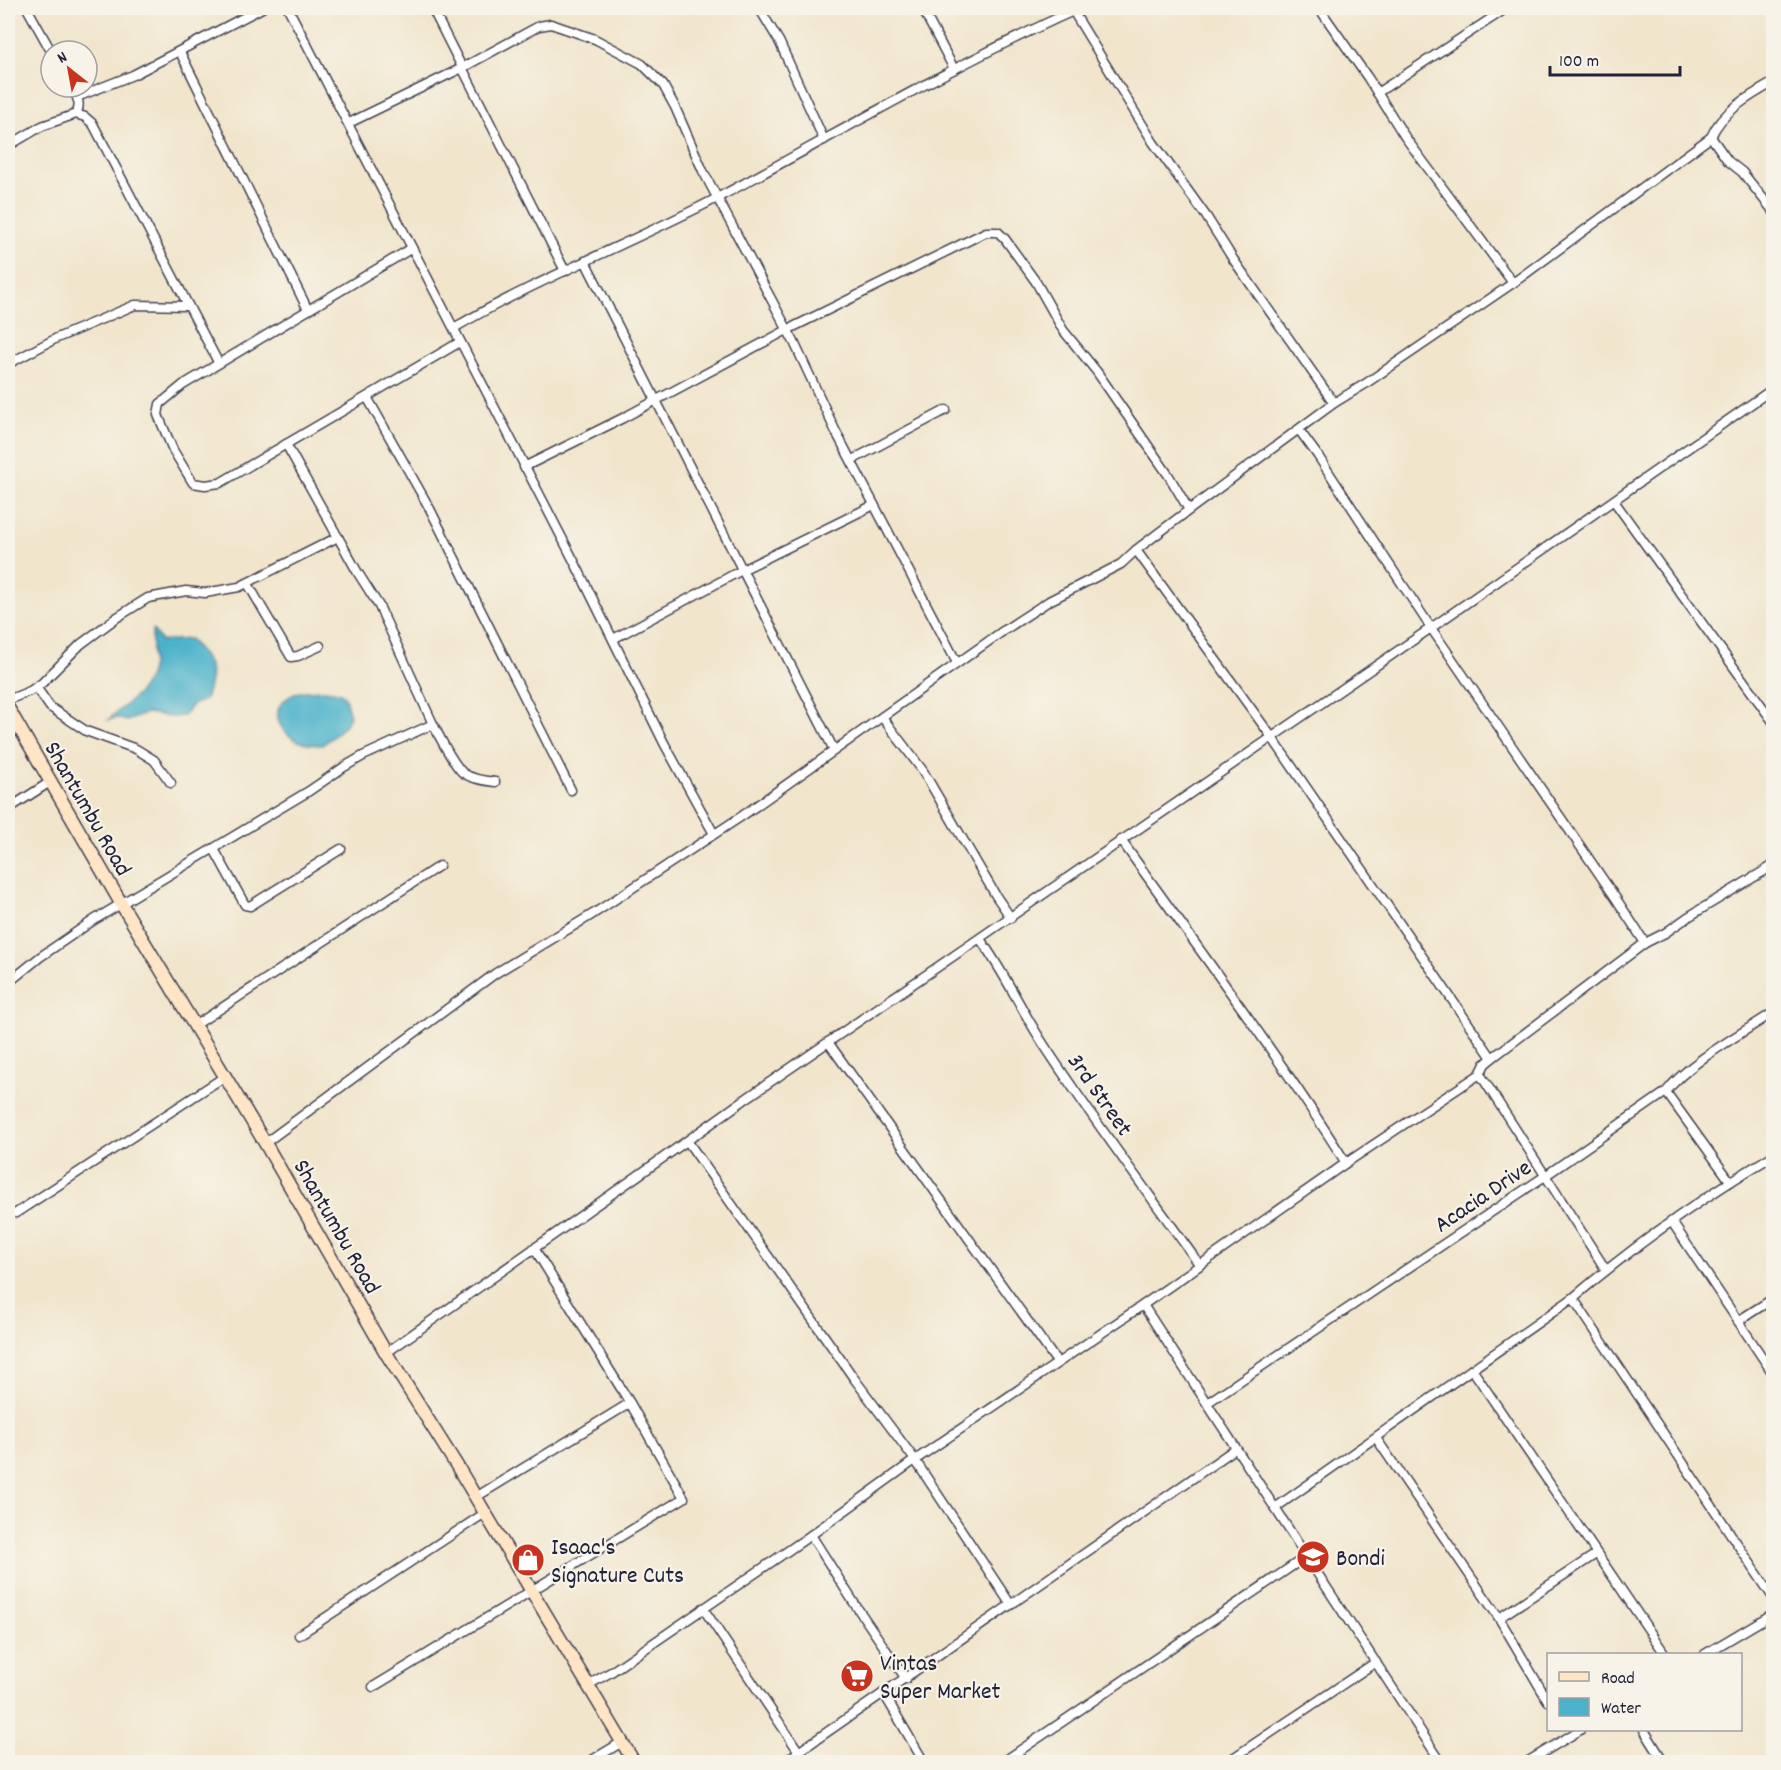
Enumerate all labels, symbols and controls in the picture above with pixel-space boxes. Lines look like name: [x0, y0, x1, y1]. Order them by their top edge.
north arrow: [39, 39, 99, 99]
scale bar: [1550, 39, 1680, 77]
text: N: [53, 46, 72, 70]
text: 100 m: [1559, 50, 1599, 75]
street label: Shantumbu Road: [34, 736, 139, 883]
street label: 3rd Street: [1057, 1047, 1140, 1144]
street label: Acacia Drive: [1428, 1152, 1539, 1243]
street label: Shantumbu Road: [283, 1154, 388, 1301]
place label: Isaac's Signature Cuts: [551, 1532, 684, 1594]
school or university icon: Bondi: [1295, 1539, 1331, 1575]
shop icon: Isaac's Signature Cuts: [510, 1542, 546, 1578]
place label: Bondi: [1336, 1543, 1385, 1577]
place label: Vintas Super Market: [880, 1648, 1001, 1710]
legend: [1547, 1653, 1742, 1731]
supermarket icon: Vintas Super Market: [839, 1658, 875, 1694]
text: Road: [1601, 1667, 1635, 1692]
text: Water: [1601, 1697, 1641, 1722]

